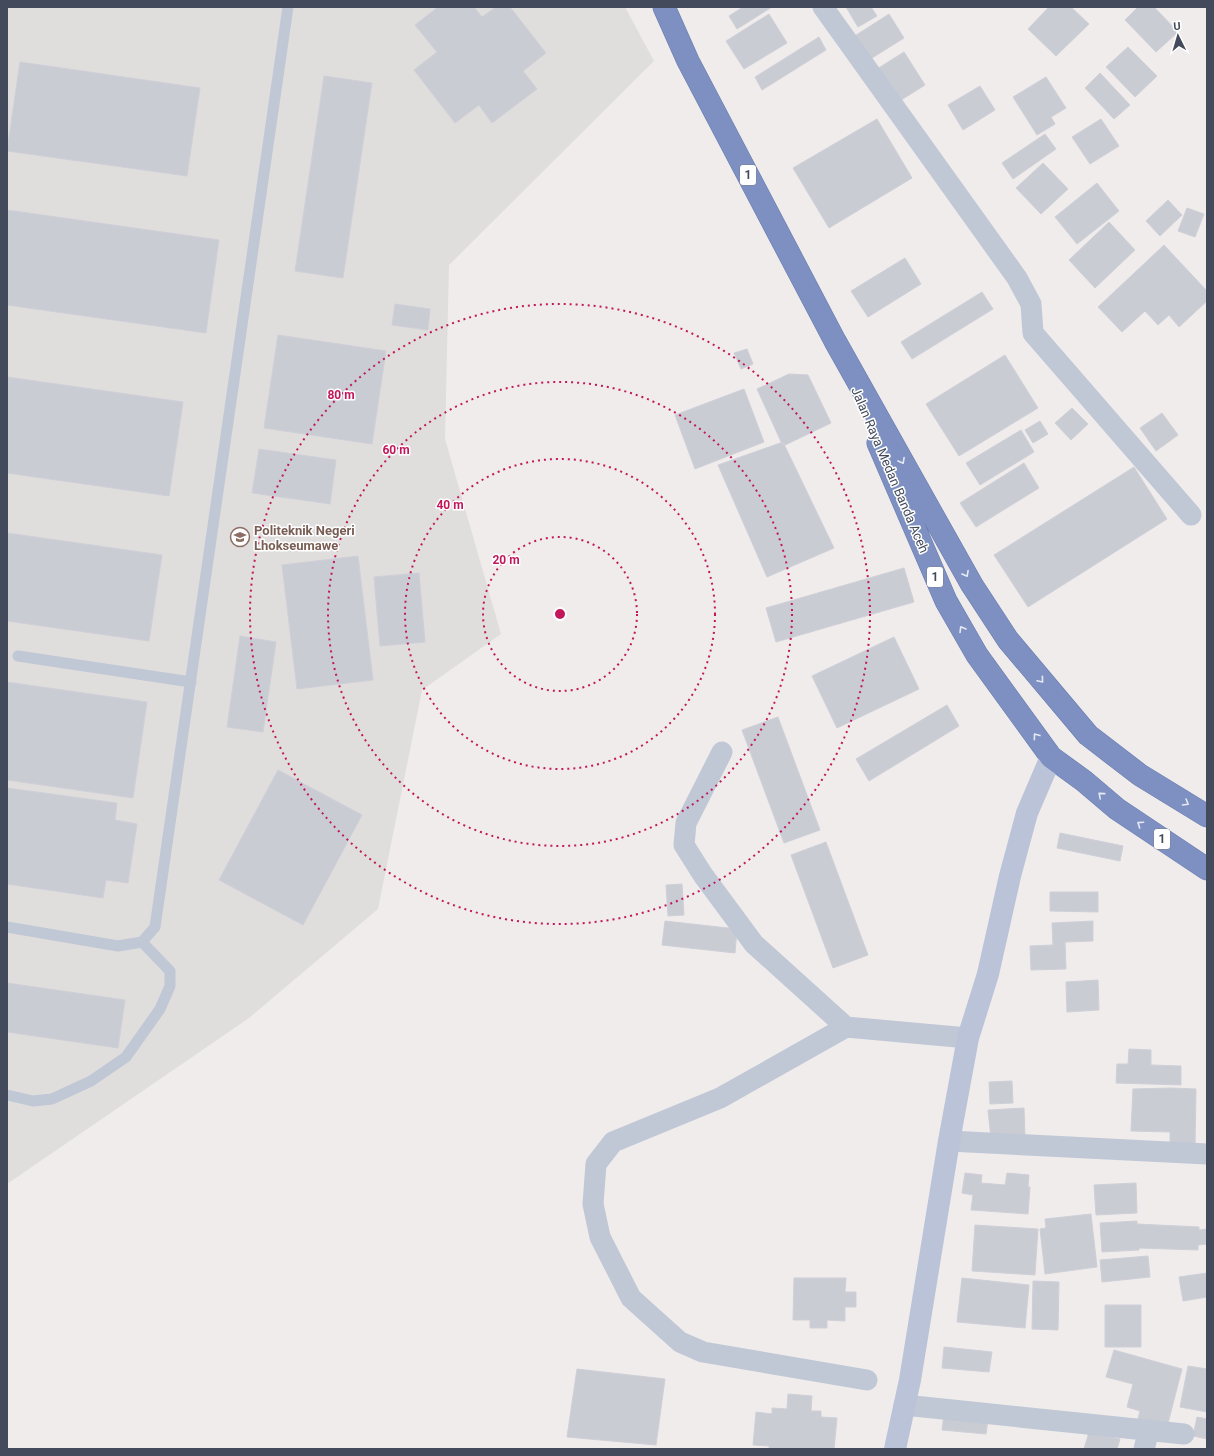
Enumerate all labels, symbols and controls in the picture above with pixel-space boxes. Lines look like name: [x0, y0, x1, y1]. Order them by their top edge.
north arrow: [1158, 16, 1198, 56]
text: U: [1173, 20, 1181, 33]
road number: 1: [740, 165, 756, 185]
street label: Jalan Raya Medan Banda Aceh: [848, 385, 932, 555]
text: 80 m: [327, 388, 355, 402]
text: 60 m: [382, 443, 410, 457]
one-way arrow: [898, 457, 905, 464]
text: 40 m: [436, 498, 464, 512]
place label: Politeknik Negeri Lhokseumawe: [254, 523, 355, 553]
school or university icon: Politeknik Negeri Lhokseumawe: [229, 526, 251, 548]
text: 20 m: [492, 553, 520, 567]
road number: 1: [927, 567, 943, 587]
one-way arrow: [961, 570, 968, 577]
centre of rings: [553, 607, 567, 621]
one-way arrow: [959, 626, 966, 633]
one-way arrow: [1037, 675, 1044, 682]
one-way arrow: [1034, 733, 1041, 740]
one-way arrow: [1098, 793, 1105, 800]
one-way arrow: [1182, 798, 1189, 806]
one-way arrow: [1137, 821, 1144, 829]
road number: 1: [1154, 829, 1170, 849]

